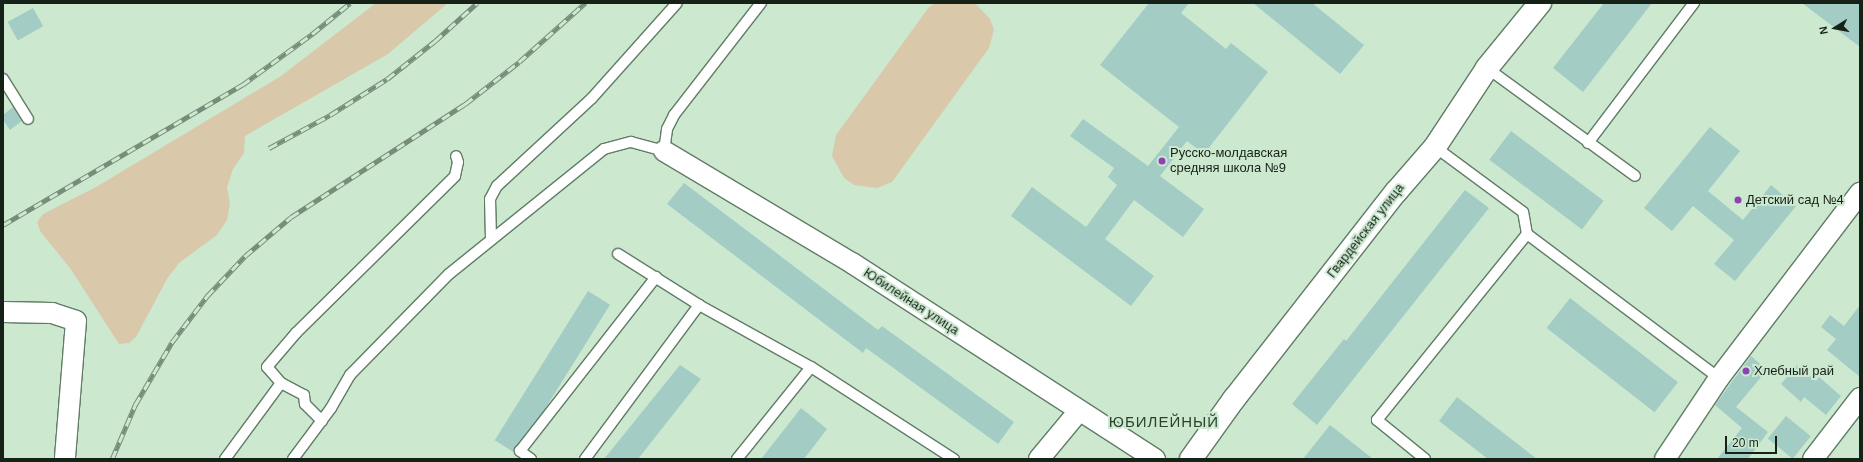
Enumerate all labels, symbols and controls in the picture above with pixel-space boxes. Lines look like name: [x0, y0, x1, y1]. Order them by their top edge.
north arrow: [1815, 8, 1855, 48]
text: N: [1817, 25, 1830, 35]
place label: Русско-молдавская средняя школа №9: [1170, 146, 1287, 177]
marker: Русско-молдавская средняя школа №9: [1157, 156, 1167, 166]
street label: Гвардейская улица: [1324, 181, 1408, 281]
place label: Детский сад №4: [1746, 192, 1844, 208]
marker: Детский сад №4: [1733, 195, 1743, 205]
street label: Юбилейная улица: [860, 265, 962, 339]
place label: Хлебный рай: [1754, 363, 1834, 379]
marker: Хлебный рай: [1741, 366, 1751, 376]
district label: ЮБИЛЕЙНЫЙ: [1109, 413, 1219, 431]
scale bar: [1727, 428, 1779, 454]
text: 20 m: [1732, 436, 1759, 450]

